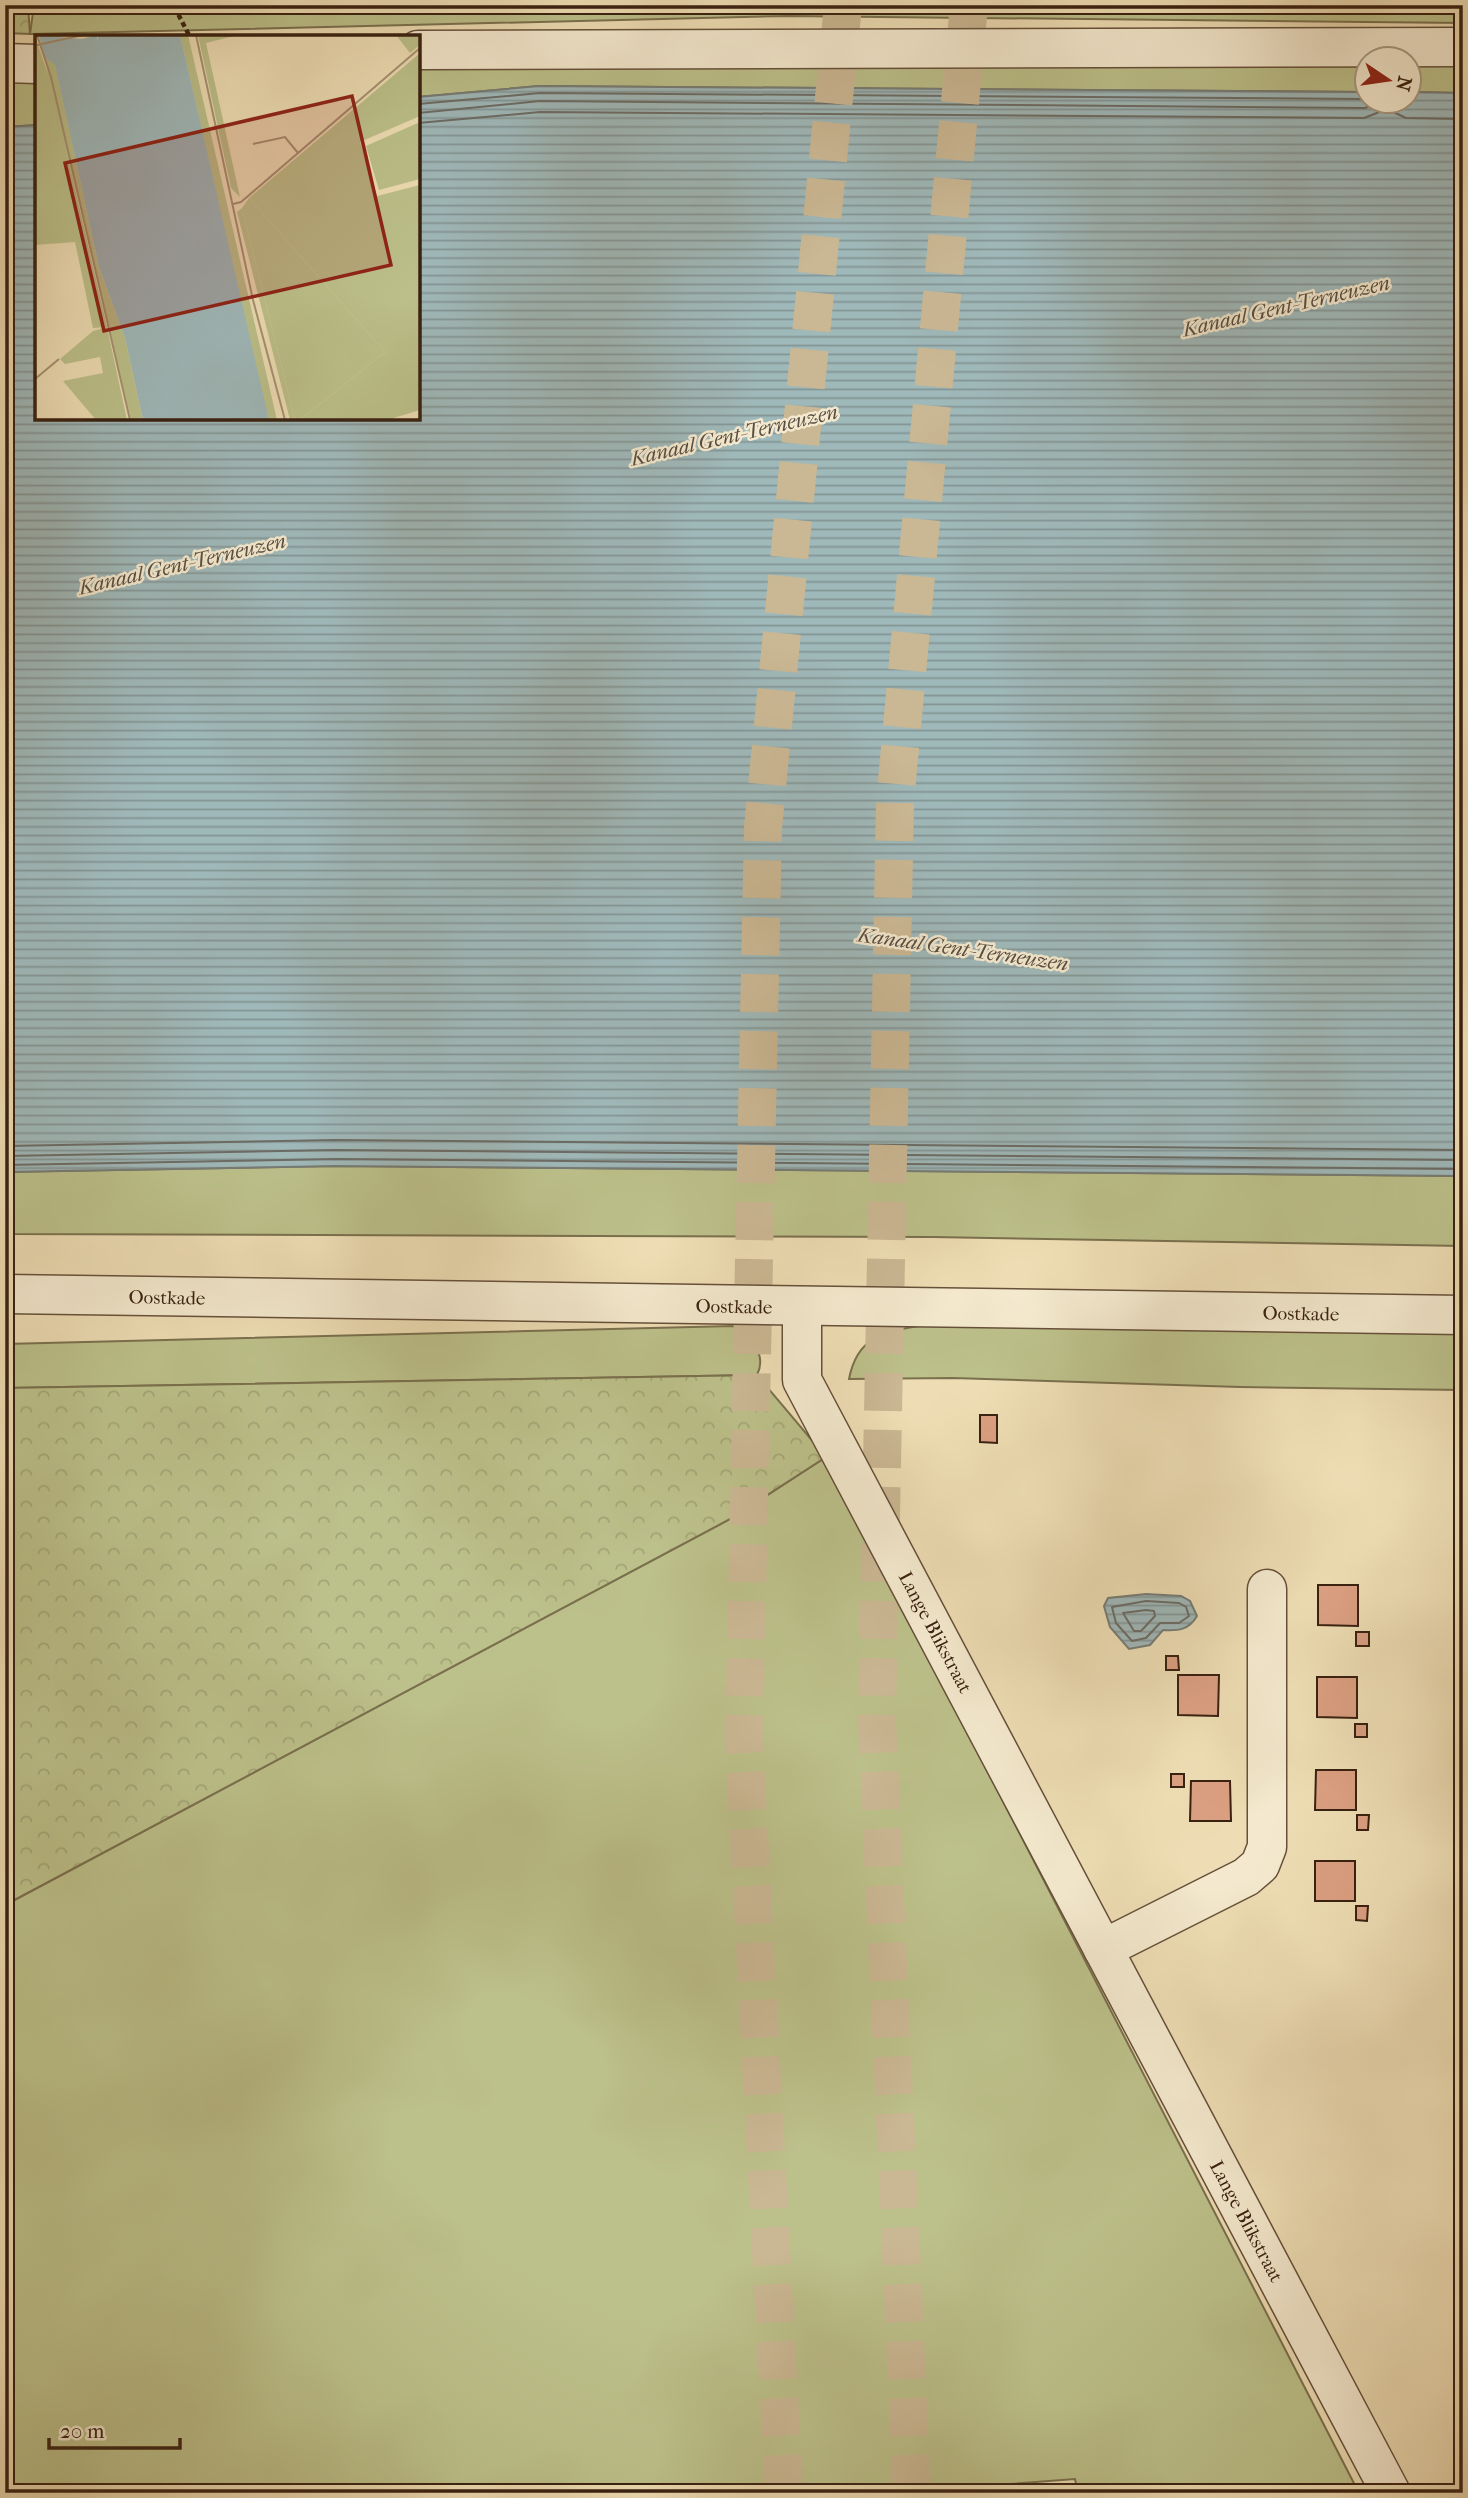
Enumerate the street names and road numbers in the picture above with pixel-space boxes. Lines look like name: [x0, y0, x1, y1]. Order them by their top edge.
street label: Oostkade: [128, 1286, 206, 1310]
street label: Oostkade: [695, 1295, 773, 1319]
street label: Oostkade: [1262, 1302, 1340, 1326]
street label: Lange Blikstraat: [894, 1568, 976, 1697]
street label: Lange Blikstraat: [1205, 2157, 1287, 2286]

